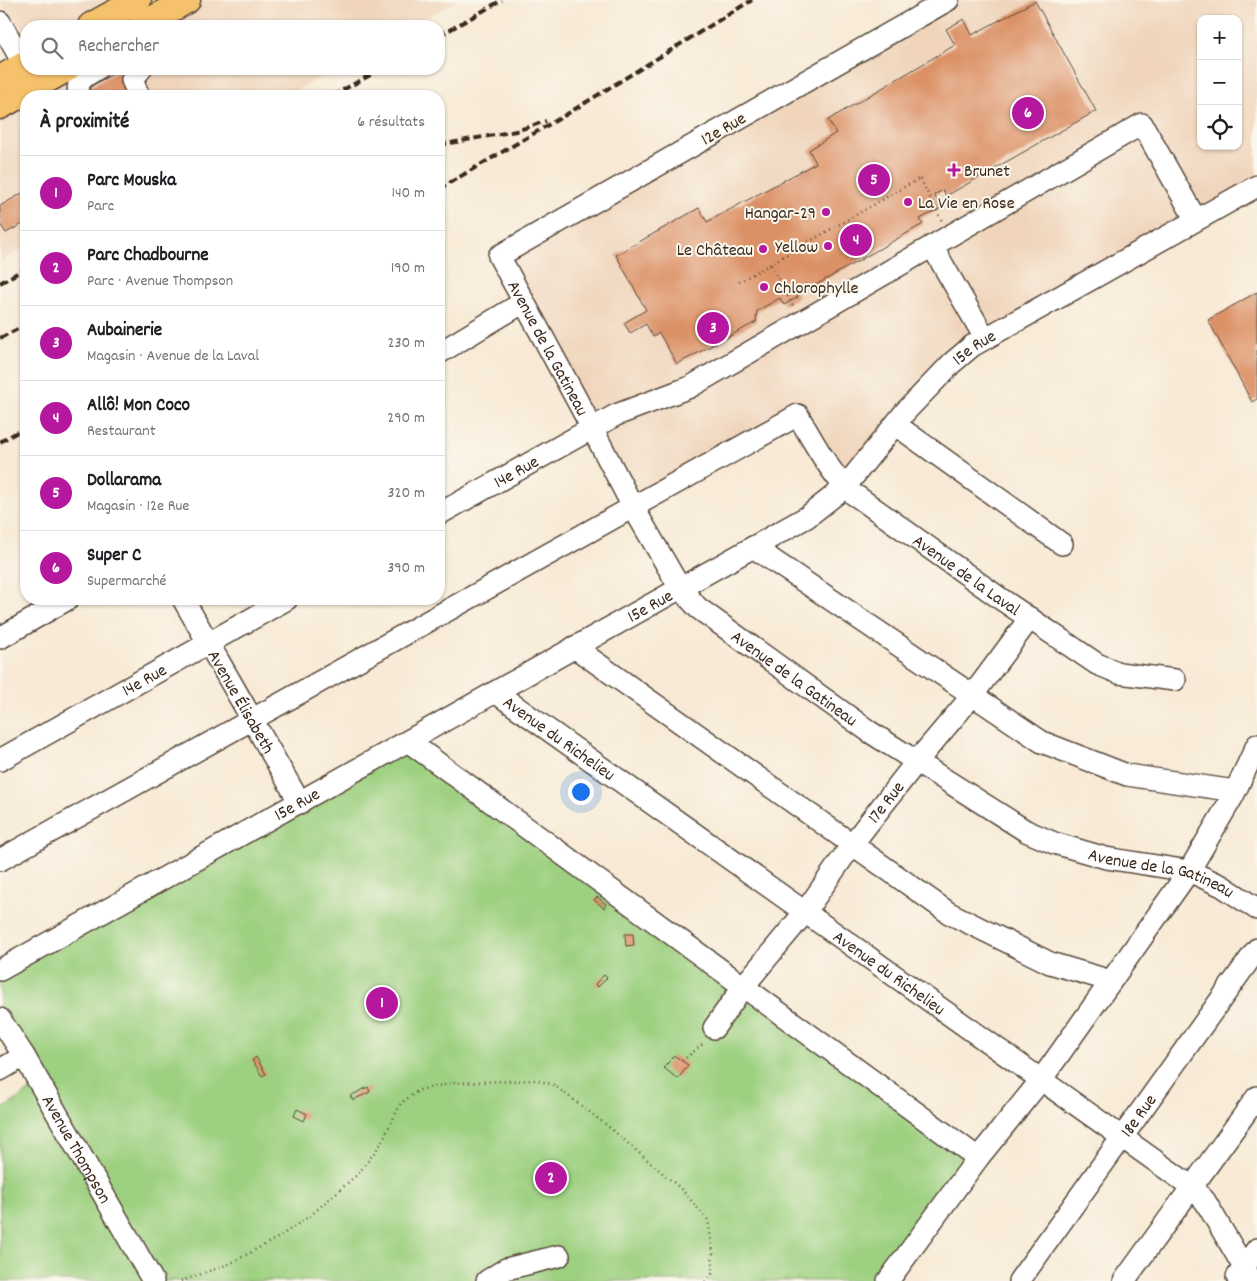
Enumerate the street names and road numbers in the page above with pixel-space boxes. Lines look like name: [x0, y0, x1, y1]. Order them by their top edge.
street label: 12e Rue: [697, 107, 751, 153]
street label: Avenue de la Gatineau: [499, 277, 593, 421]
street label: 15e Rue: [948, 325, 1002, 373]
street label: 14e Rue: [490, 451, 544, 496]
street label: Avenue de la Laval: [906, 530, 1025, 624]
street label: 15e Rue: [623, 585, 678, 630]
street label: Avenue de la Gatineau: [725, 625, 862, 734]
street label: Avenue Élisabeth: [200, 646, 279, 759]
street label: 14e Rue: [118, 659, 172, 704]
street label: Avenue du Richelieu: [497, 691, 619, 788]
street label: 17e Rue: [863, 777, 912, 830]
street label: 15e Rue: [270, 783, 325, 829]
street label: Avenue de la Gatineau: [1085, 843, 1238, 906]
street label: Avenue du Richelieu: [827, 926, 949, 1023]
street label: 18e Rue: [1116, 1090, 1164, 1143]
street label: Avenue Thompson: [34, 1091, 116, 1209]

